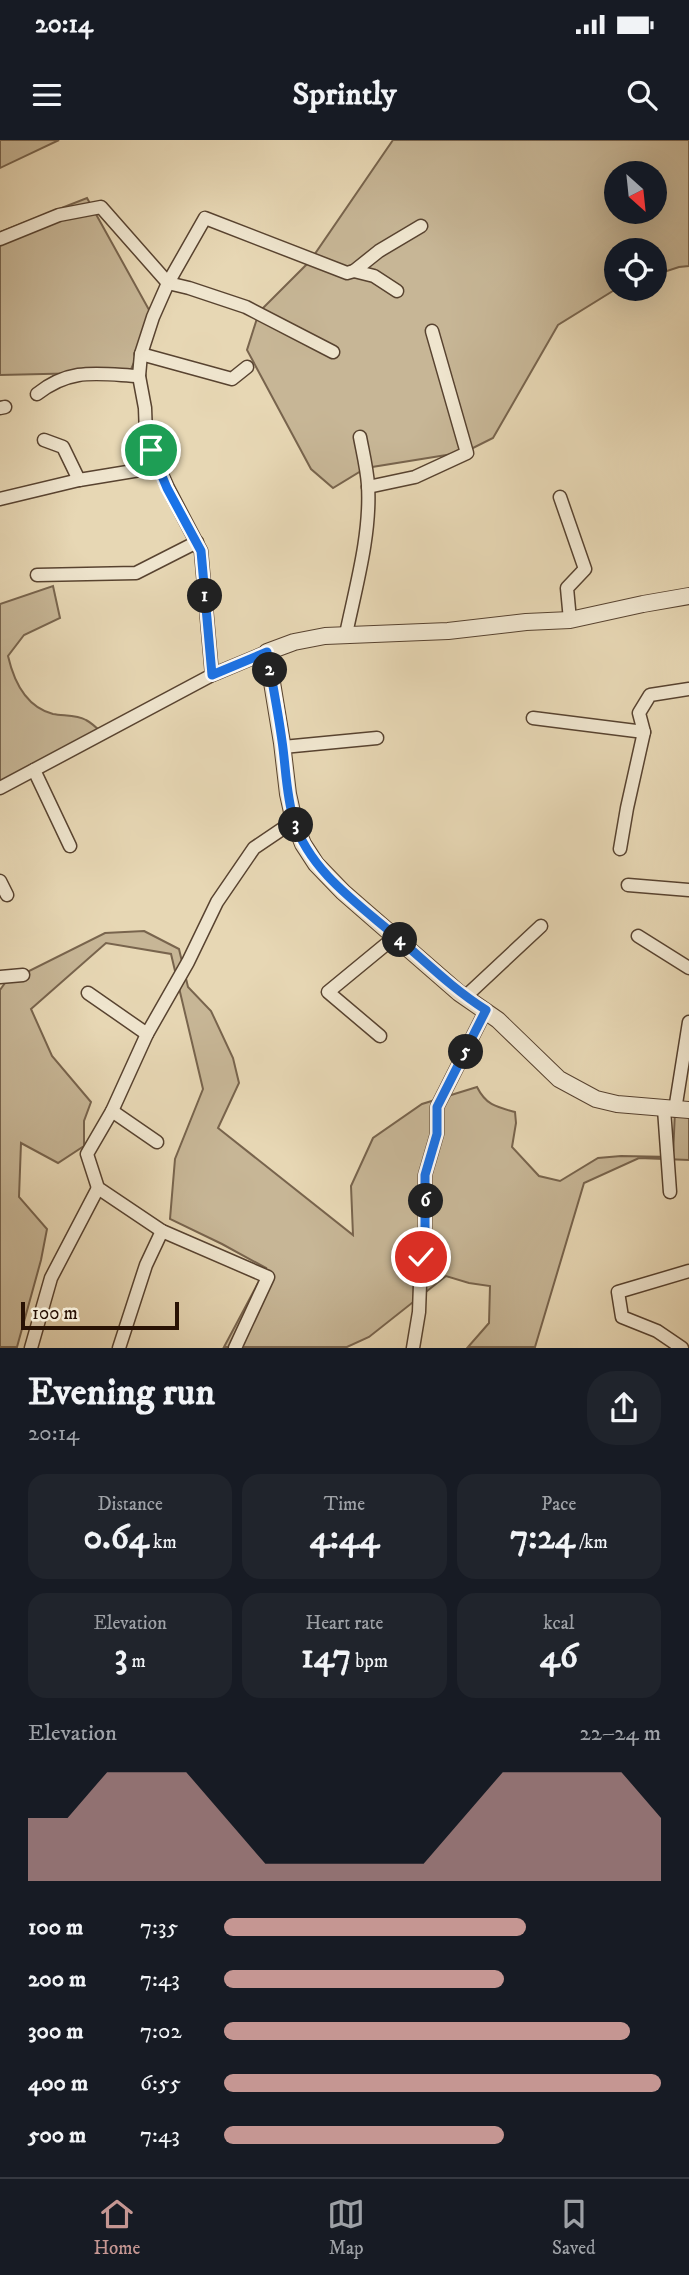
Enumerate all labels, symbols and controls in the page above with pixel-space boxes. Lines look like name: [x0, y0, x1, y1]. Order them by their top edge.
text: 20:14: [35, 8, 93, 41]
text: Sprintly: [292, 75, 397, 115]
icon: menu: [28, 76, 66, 114]
icon: search: [623, 76, 661, 114]
north arrow: [604, 161, 667, 224]
map controls: [604, 161, 667, 301]
button: locate: [604, 238, 667, 301]
pin: [121, 420, 181, 480]
icon: arrive: [132, 431, 170, 469]
pin: 1: [188, 578, 222, 614]
text: 1: [201, 584, 208, 607]
pin: 2: [252, 652, 288, 688]
text: 2: [265, 658, 274, 681]
pin: 3: [278, 808, 314, 842]
text: 3: [292, 813, 299, 836]
pin: 4: [382, 922, 418, 958]
text: 4: [394, 928, 405, 951]
pin: 5: [448, 1034, 484, 1070]
text: 5: [461, 1040, 470, 1063]
pin: 6: [408, 1184, 444, 1218]
text: 6: [421, 1189, 430, 1212]
pin: [391, 1227, 451, 1287]
icon: check: [402, 1238, 440, 1276]
scale bar: [21, 1298, 178, 1330]
text: 100 m: [32, 1302, 78, 1325]
text: Evening run: [28, 1369, 215, 1417]
button: share: [587, 1371, 661, 1445]
text: 20:14: [28, 1419, 79, 1448]
text: Distance: [97, 1493, 163, 1516]
text: Time: [324, 1493, 365, 1516]
text: Pace: [541, 1493, 576, 1516]
text: 0.64: [84, 1516, 149, 1560]
text: 4:44: [310, 1516, 379, 1560]
text: 7:24: [510, 1516, 575, 1560]
text: km: [149, 1531, 177, 1554]
text: /km: [575, 1531, 608, 1554]
text: Elevation: [93, 1612, 167, 1635]
text: Heart rate: [306, 1612, 383, 1635]
text: kcal: [543, 1612, 574, 1635]
text: 3: [114, 1635, 128, 1679]
text: 147: [301, 1635, 351, 1679]
text: 46: [540, 1635, 578, 1679]
text: m: [128, 1650, 146, 1673]
text: bpm: [351, 1650, 388, 1673]
text: Elevation: [28, 1719, 117, 1748]
text: 22–24 m: [580, 1719, 661, 1748]
text: 100 m: [28, 1913, 83, 1942]
text: 7:35: [140, 1913, 178, 1942]
text: 200 m: [28, 1965, 86, 1994]
text: 7:43: [140, 1965, 180, 1994]
text: 300 m: [28, 2017, 84, 2046]
text: 7:02: [140, 2017, 182, 2046]
text: 400 m: [28, 2069, 88, 2098]
text: 6:55: [140, 2069, 181, 2098]
text: 500 m: [28, 2121, 86, 2150]
text: 7:43: [140, 2121, 180, 2150]
tab: Home: [93, 2195, 140, 2260]
tab: Map: [327, 2195, 365, 2260]
tab: Saved: [552, 2195, 596, 2260]

